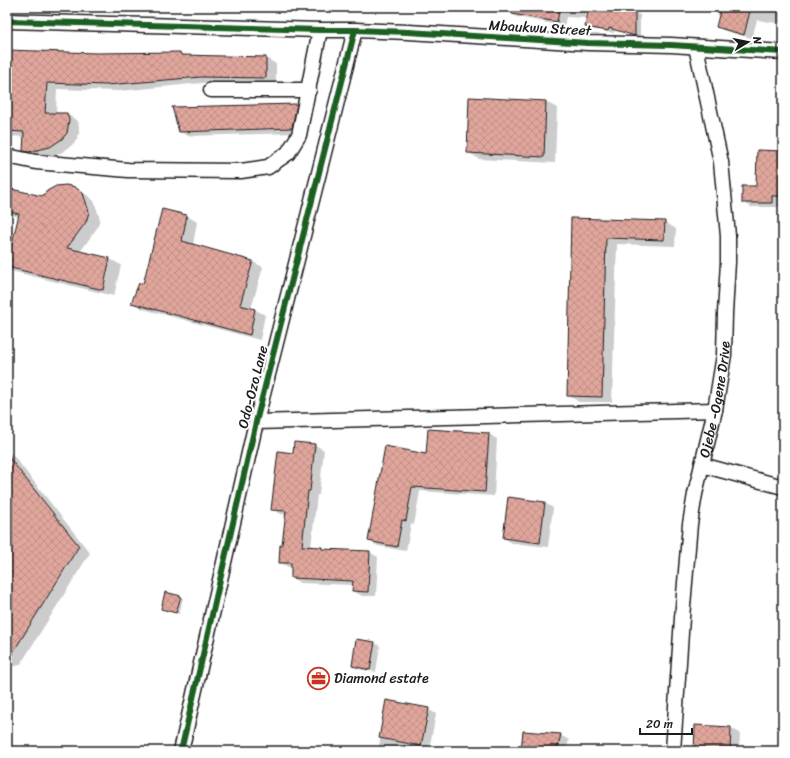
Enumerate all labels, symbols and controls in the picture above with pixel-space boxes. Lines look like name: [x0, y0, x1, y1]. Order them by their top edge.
street label: Mbaukwu Street: [488, 13, 593, 43]
north arrow: [728, 22, 768, 62]
text: N: [747, 34, 767, 46]
street label: Ojebe -Ogene Drive: [692, 340, 737, 460]
street label: Odo-Ozo Lane: [231, 343, 275, 431]
office icon: Diamond estate: [305, 665, 331, 691]
place label: Diamond estate: [334, 666, 429, 691]
scale bar: [640, 710, 692, 736]
text: 20 m: [646, 713, 673, 735]

